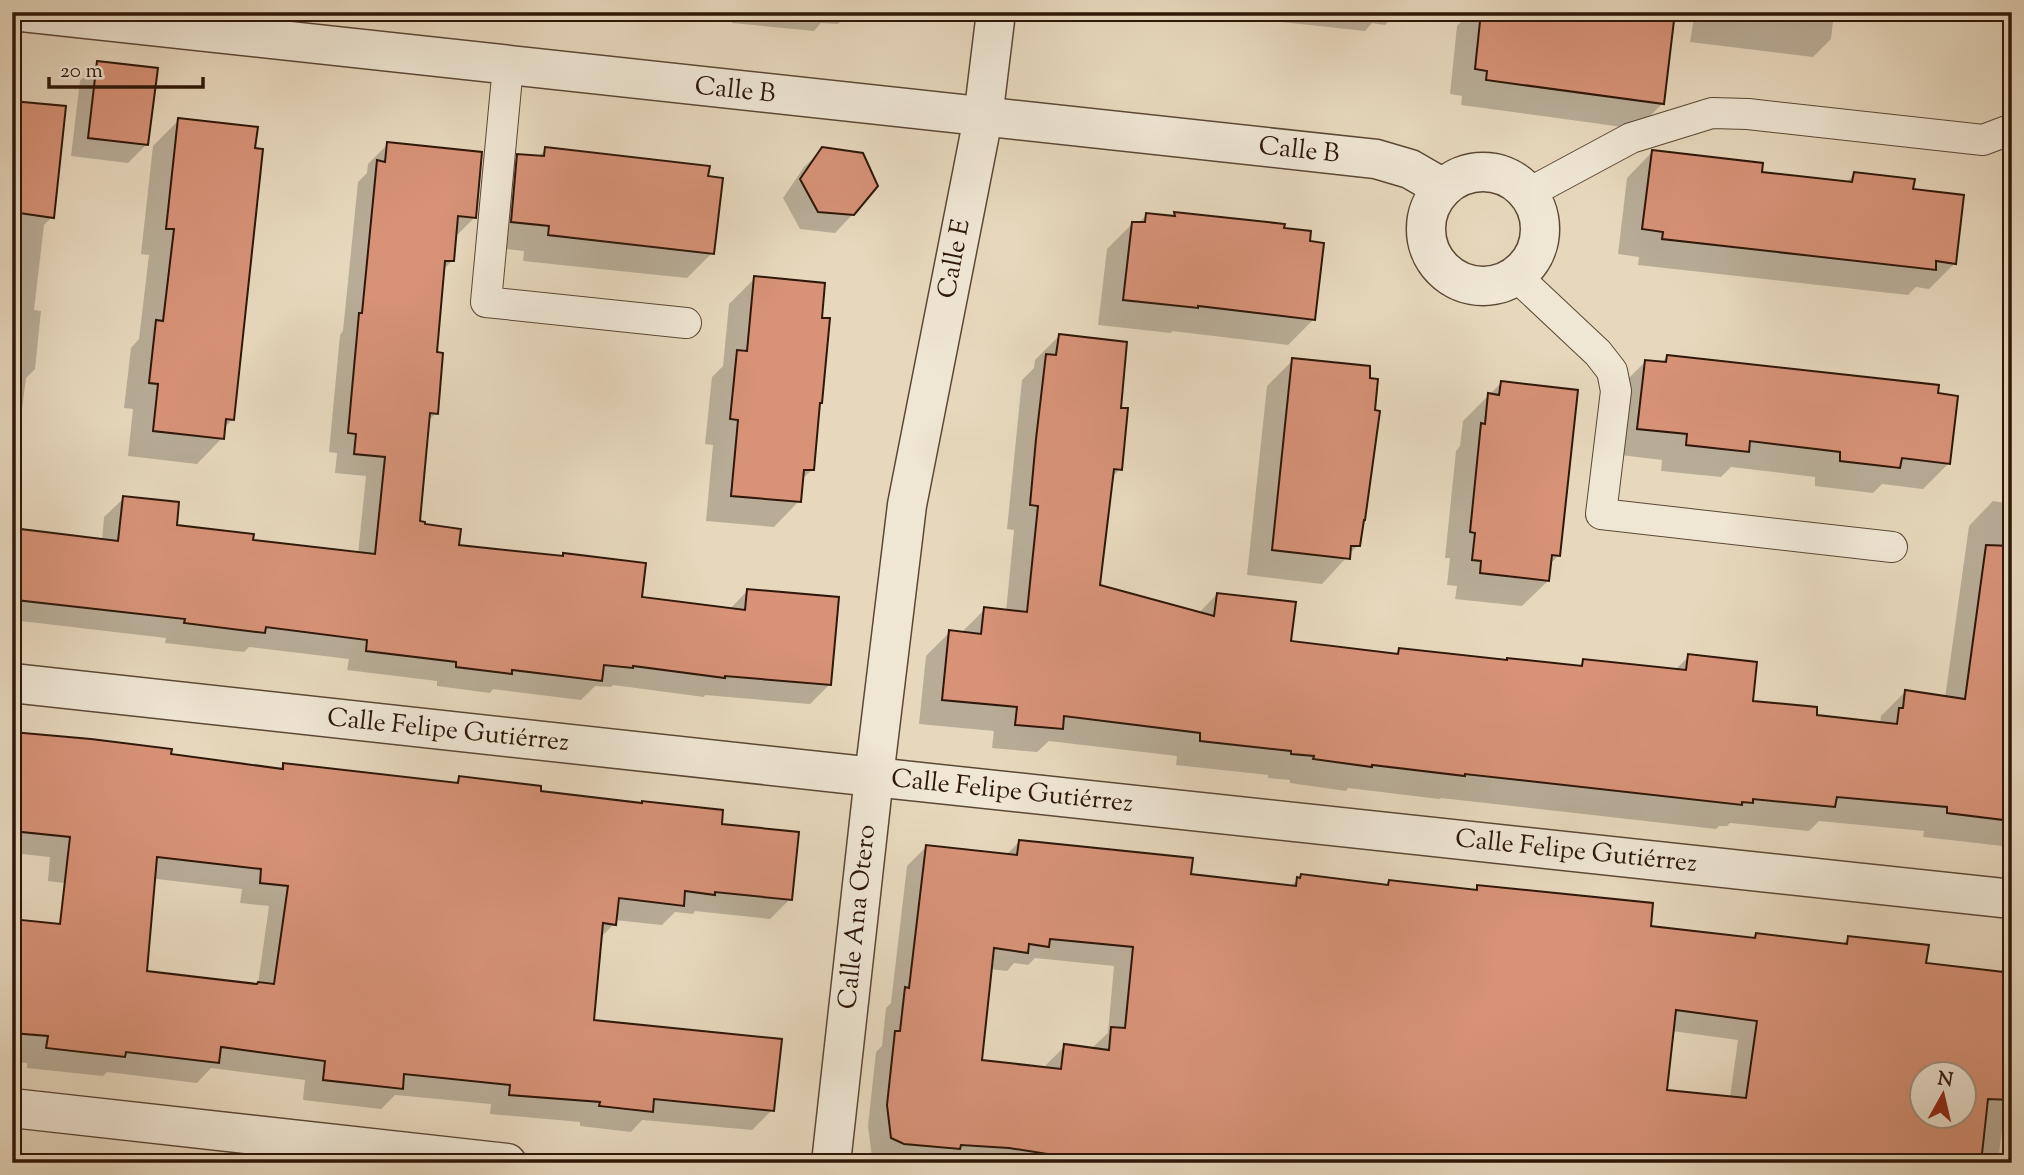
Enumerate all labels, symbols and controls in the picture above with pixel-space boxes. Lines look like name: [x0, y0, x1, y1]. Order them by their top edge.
scale bar: [49, 46, 203, 90]
text: 20 m: [60, 57, 103, 87]
street label: Calle B: [693, 68, 777, 114]
street label: Calle B: [1257, 128, 1341, 174]
street label: Calle E: [929, 216, 981, 302]
street label: Calle Felipe Gutiérrez: [325, 700, 571, 762]
street label: Calle Felipe Gutiérrez: [889, 761, 1135, 823]
street label: Calle Felipe Gutiérrez: [1453, 821, 1699, 883]
street label: Calle Ana Otero: [830, 823, 886, 1011]
north arrow: [1909, 1060, 1979, 1130]
text: N: [1936, 1066, 1954, 1095]

